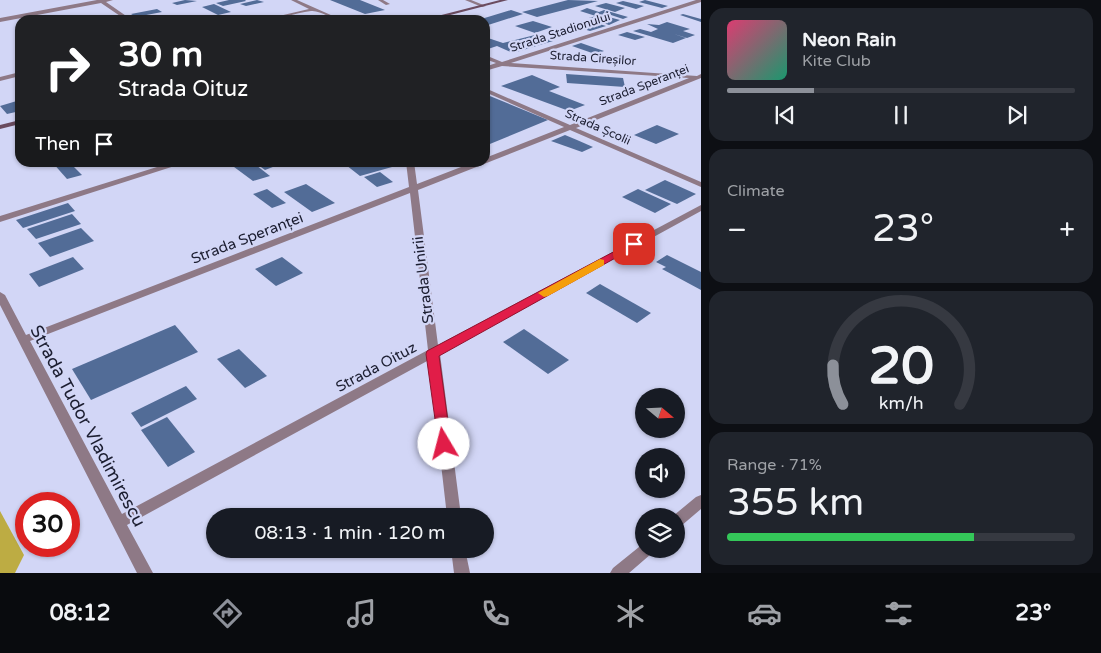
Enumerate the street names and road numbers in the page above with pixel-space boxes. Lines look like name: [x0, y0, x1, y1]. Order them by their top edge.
street label: Strada Stadionului: [508, 9, 612, 55]
street label: Strada Cireșilor: [549, 48, 637, 68]
street label: Strada Speranței: [597, 61, 691, 109]
street label: Strada Școlii: [563, 106, 633, 148]
street label: Strada Speranței: [188, 208, 306, 268]
street label: Strada Unirii: [409, 235, 437, 325]
street label: Strada Tudor Vladimirescu: [25, 321, 151, 531]
street label: Strada Oituz: [333, 338, 419, 396]

